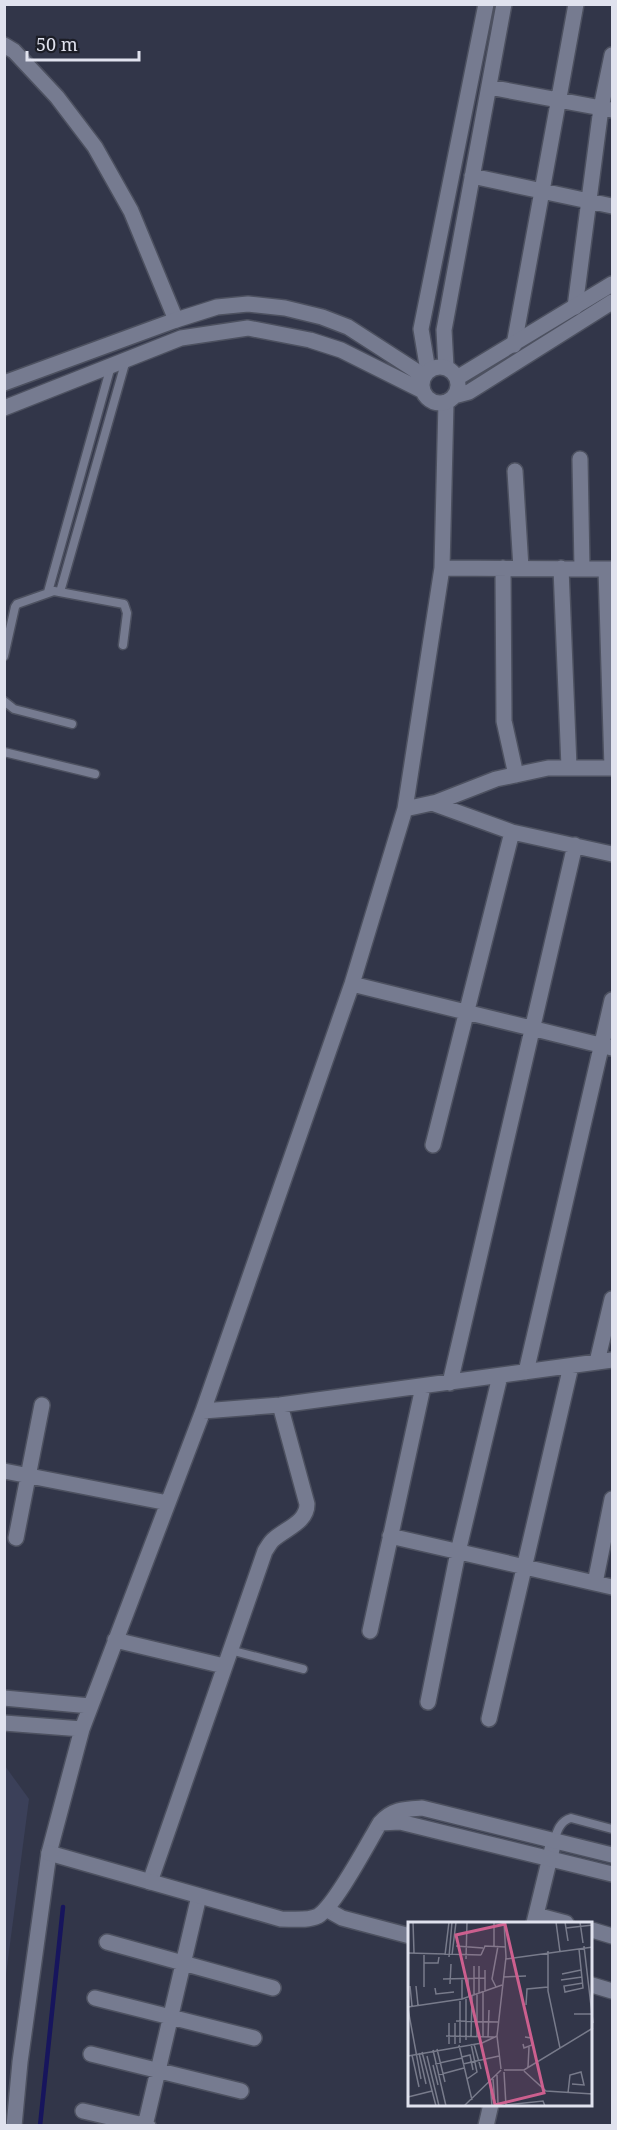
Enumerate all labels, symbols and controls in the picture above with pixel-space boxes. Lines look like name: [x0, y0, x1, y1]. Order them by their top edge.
scale bar: [27, 24, 140, 62]
text: 50 m: [36, 32, 78, 56]
inset map: [408, 1922, 593, 2106]

